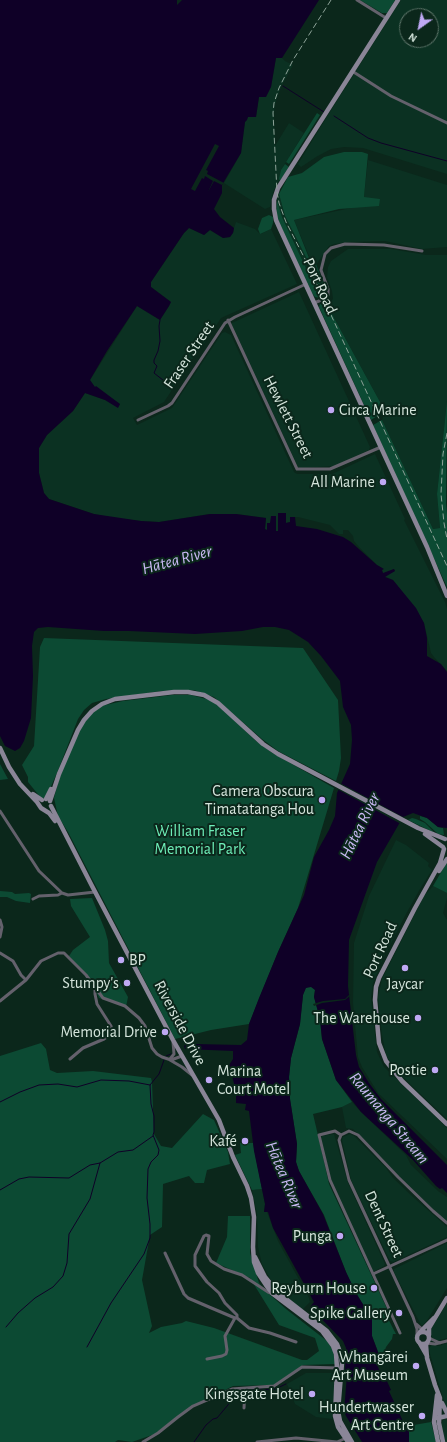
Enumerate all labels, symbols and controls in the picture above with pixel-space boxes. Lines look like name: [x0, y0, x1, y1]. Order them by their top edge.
north arrow: [399, 8, 439, 48]
text: N: [407, 31, 419, 44]
street label: Port Road: [299, 255, 341, 317]
street label: Fraser Street: [159, 317, 219, 393]
street label: Hewlett Street: [259, 372, 317, 462]
place label: Circa Marine: [339, 400, 417, 420]
marker: Circa Marine: [326, 405, 336, 415]
place label: All Marine: [311, 472, 375, 492]
marker: All Marine: [378, 477, 388, 487]
water label: Hātea River: [140, 541, 214, 579]
place label: Camera Obscura Timatatanga Hou: [205, 781, 314, 819]
water label: Hātea River: [335, 789, 385, 863]
marker: Camera Obscura Timatatanga Hou: [317, 795, 327, 805]
park label: William Fraser Memorial Park: [155, 821, 245, 859]
street label: Port Road: [359, 919, 401, 981]
place label: BP: [129, 950, 146, 970]
marker: BP: [116, 955, 126, 965]
marker: Jaycar: [400, 963, 410, 973]
place label: Stumpy's: [62, 973, 119, 993]
place label: Jaycar: [387, 974, 423, 994]
street label: Riverside Drive: [150, 977, 210, 1069]
marker: Stumpy's: [122, 978, 132, 988]
place label: The Warehouse: [313, 1008, 410, 1028]
marker: The Warehouse: [413, 1013, 423, 1023]
place label: Memorial Drive: [61, 1022, 157, 1042]
marker: Memorial Drive: [160, 1027, 170, 1037]
place label: Postie: [389, 1060, 427, 1080]
place label: Marina Court Motel: [217, 1061, 290, 1099]
marker: Postie: [430, 1065, 440, 1075]
water label: Raumanga Stream: [345, 1068, 433, 1168]
marker: Marina Court Motel: [204, 1075, 214, 1085]
place label: Kafé: [209, 1131, 237, 1151]
marker: Kafé: [240, 1136, 250, 1146]
water label: Hātea River: [261, 1138, 307, 1212]
street label: Dent Street: [360, 1188, 408, 1260]
place label: Punga: [293, 1226, 332, 1246]
marker: Punga: [335, 1231, 345, 1241]
place label: Reyburn House: [271, 1278, 366, 1298]
marker: Reyburn House: [369, 1283, 379, 1293]
place label: Spike Gallery: [310, 1303, 391, 1323]
marker: Spike Gallery: [394, 1308, 404, 1318]
place label: Whangārei Art Museum: [331, 1347, 408, 1385]
marker: Whangārei Art Museum: [411, 1361, 421, 1371]
place label: Kingsgate Hotel: [205, 1384, 304, 1404]
marker: Kingsgate Hotel: [307, 1389, 317, 1399]
place label: Hundertwasser Art Centre: [319, 1397, 414, 1435]
marker: Hundertwasser Art Centre: [417, 1411, 427, 1421]

